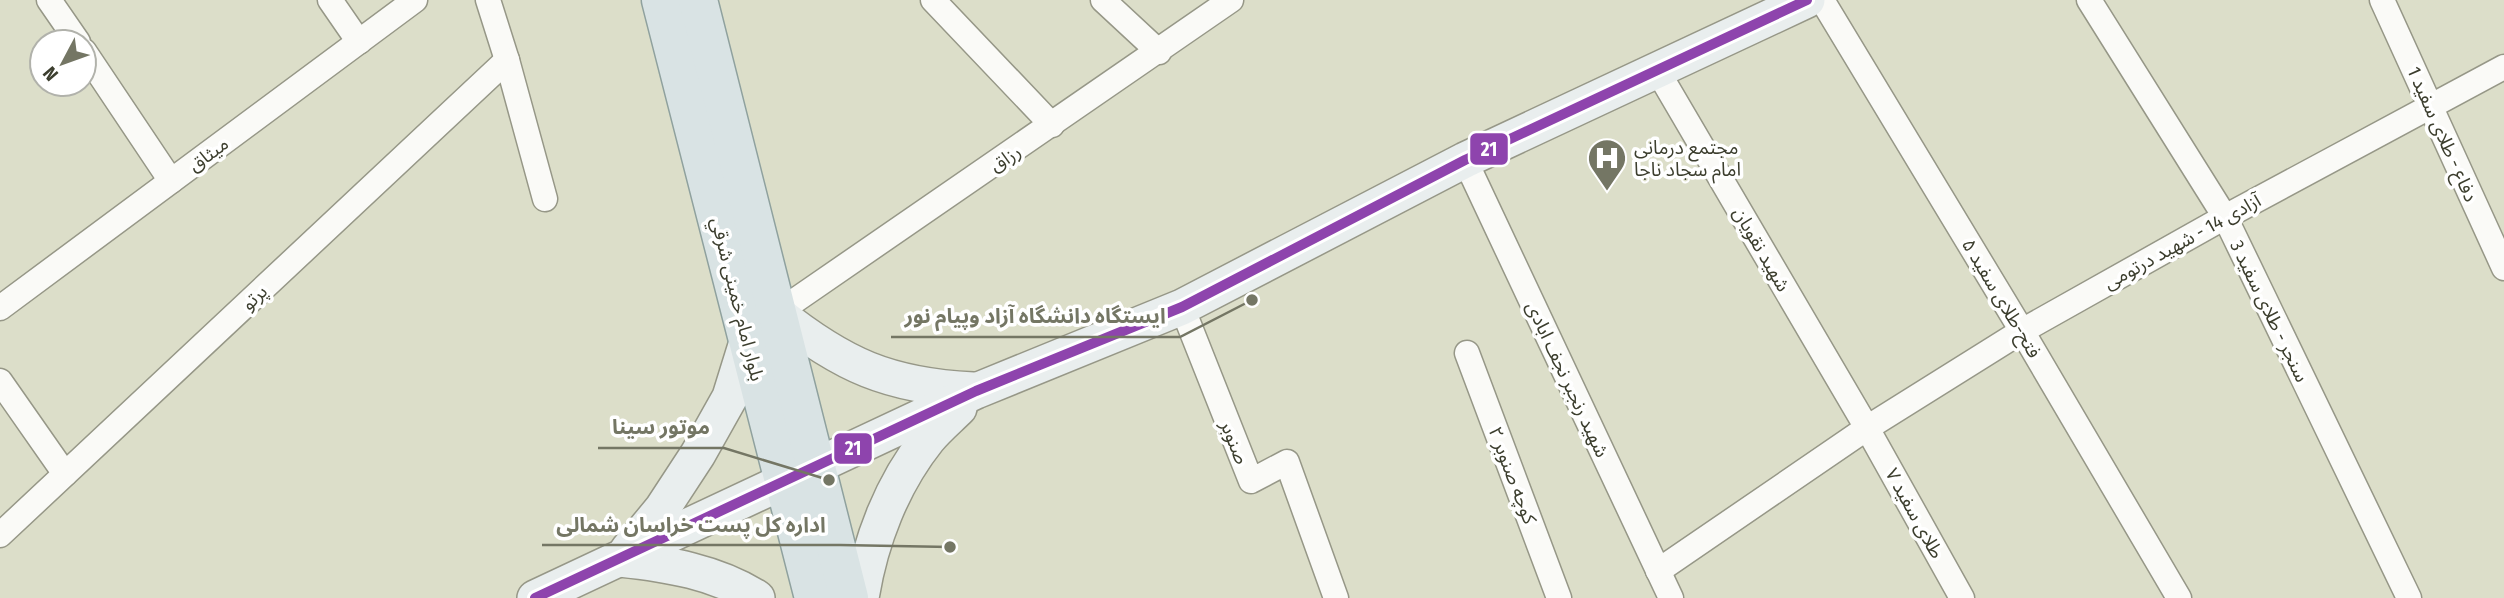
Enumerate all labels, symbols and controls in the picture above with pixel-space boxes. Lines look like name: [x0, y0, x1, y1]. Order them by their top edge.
north arrow: [28, 28, 98, 98]
text: N: [38, 62, 63, 86]
street label: دفاع - طلای سفید 1: [2401, 63, 2483, 206]
street label: میثاق: [184, 132, 233, 177]
line badge: 21: [1469, 132, 1509, 166]
place label: مجتمع درمانی امام سجاد ناجا: [1634, 136, 1741, 184]
hospital icon: مجتمع درمانی امام سجاد ناجا: [1586, 137, 1628, 192]
text: 21: [1480, 138, 1497, 161]
street label: رزاق: [985, 140, 1025, 177]
street label: آزادی 14 - شهید درتومی: [2100, 188, 2266, 294]
street label: شهید نقویان: [1728, 203, 1795, 296]
street label: بلوار امام خمینی شرقي: [703, 215, 769, 384]
street label: فتح-طلای سفید ۵: [1954, 235, 2046, 364]
street label: سنجر - طلای سفید 3: [2225, 237, 2314, 386]
street label: پرتو: [237, 280, 273, 316]
callout: ایستگاه دانشگاه آزاد وپیام نور: [891, 295, 1180, 337]
street label: شهید رنجبر نجف ابادی: [1521, 298, 1614, 461]
text: ایستگاه دانشگاه آزاد وپیام نور: [903, 303, 1166, 332]
callout: موتور سینا: [598, 406, 724, 448]
text: موتور سینا: [612, 414, 710, 440]
street label: صنوبر: [1215, 416, 1254, 467]
street label: کوچه صنوبر ۲: [1482, 423, 1542, 529]
line badge: 21: [833, 432, 873, 465]
text: 21: [844, 437, 861, 460]
street label: طلای سفید ۷: [1880, 464, 1949, 563]
callout: اداره کل پست خراسان شمالی: [542, 503, 840, 545]
text: اداره کل پست خراسان شمالی: [556, 512, 826, 539]

